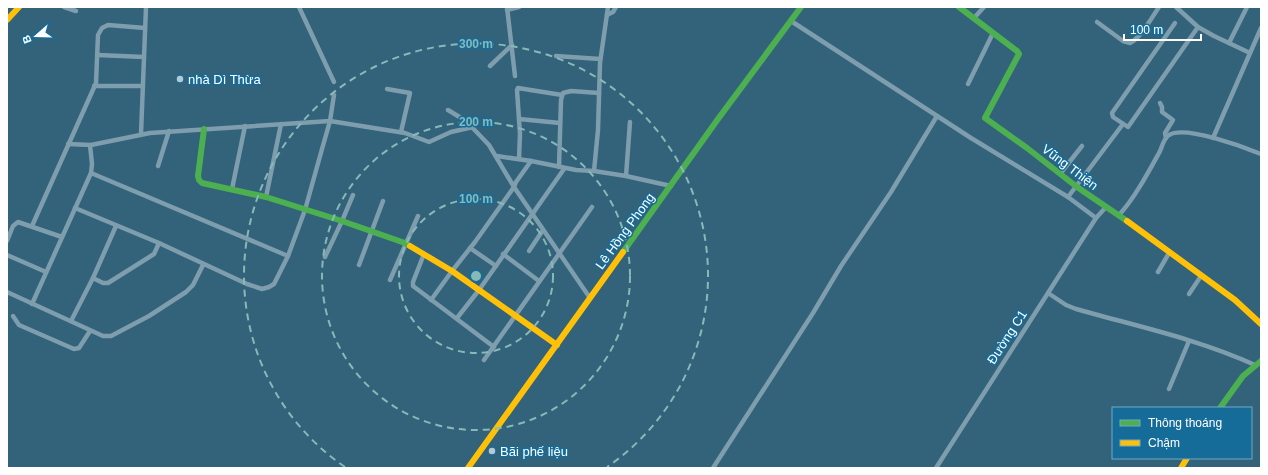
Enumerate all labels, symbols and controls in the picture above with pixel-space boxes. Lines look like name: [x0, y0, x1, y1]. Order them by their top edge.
north arrow: [16, 16, 56, 56]
scale bar: [1124, 16, 1201, 42]
text: 100 m: [1130, 23, 1163, 37]
text: B: [20, 34, 34, 45]
text: 300 m: [459, 37, 493, 51]
place label: nhà Dì Thừa: [188, 72, 262, 87]
marker: nhà Dì Thừa: [175, 74, 185, 84]
text: 200 m: [459, 115, 493, 129]
street label: Vũng Thiện: [1039, 141, 1101, 193]
street label: Lê Hồng Phong: [592, 190, 658, 272]
text: 100 m: [459, 192, 493, 206]
centre of rings: [469, 269, 483, 283]
street label: Đường C1: [984, 307, 1030, 367]
legend: [1112, 407, 1252, 459]
text: Thông thoáng: [1148, 416, 1222, 430]
text: Chậm: [1148, 436, 1180, 450]
place label: Bãi phế liệu: [500, 444, 568, 459]
marker: Bãi phế liệu: [487, 446, 497, 456]

